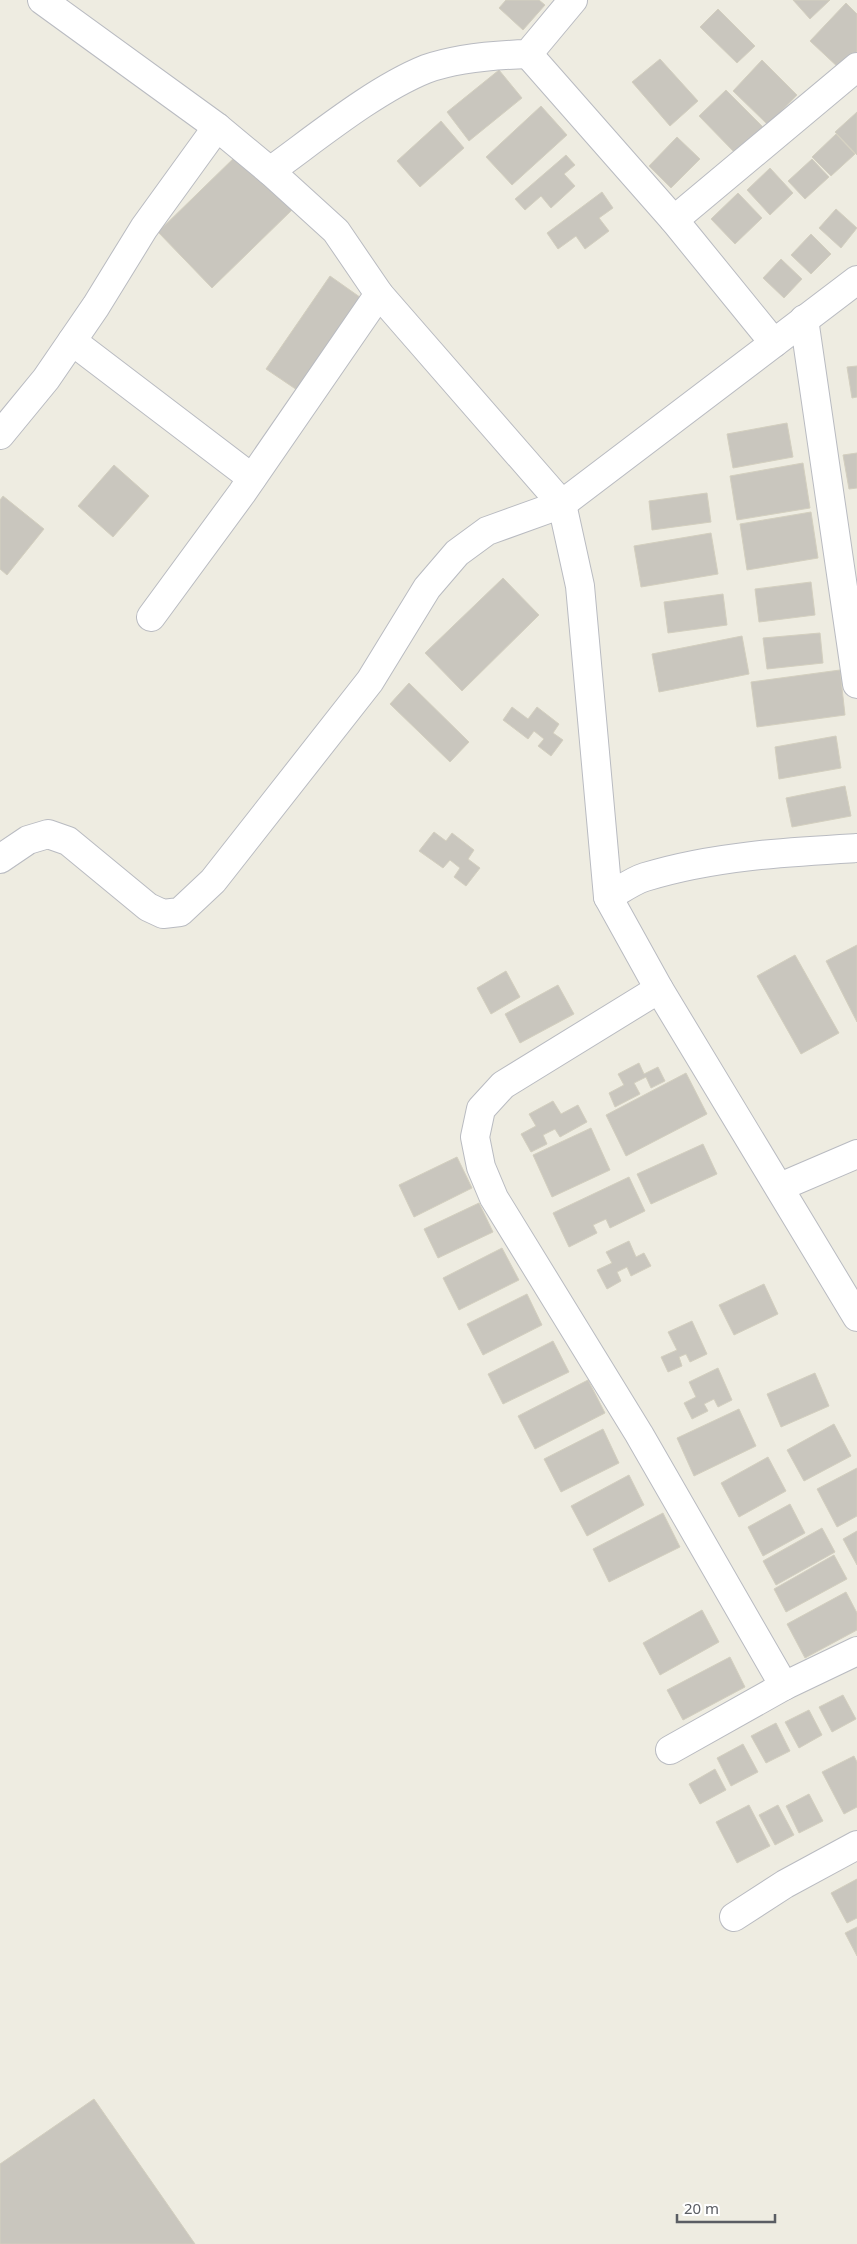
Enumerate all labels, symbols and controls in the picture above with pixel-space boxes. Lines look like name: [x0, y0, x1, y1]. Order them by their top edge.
scale bar: [677, 2192, 774, 2224]
text: 20 m: [684, 2198, 719, 2218]

